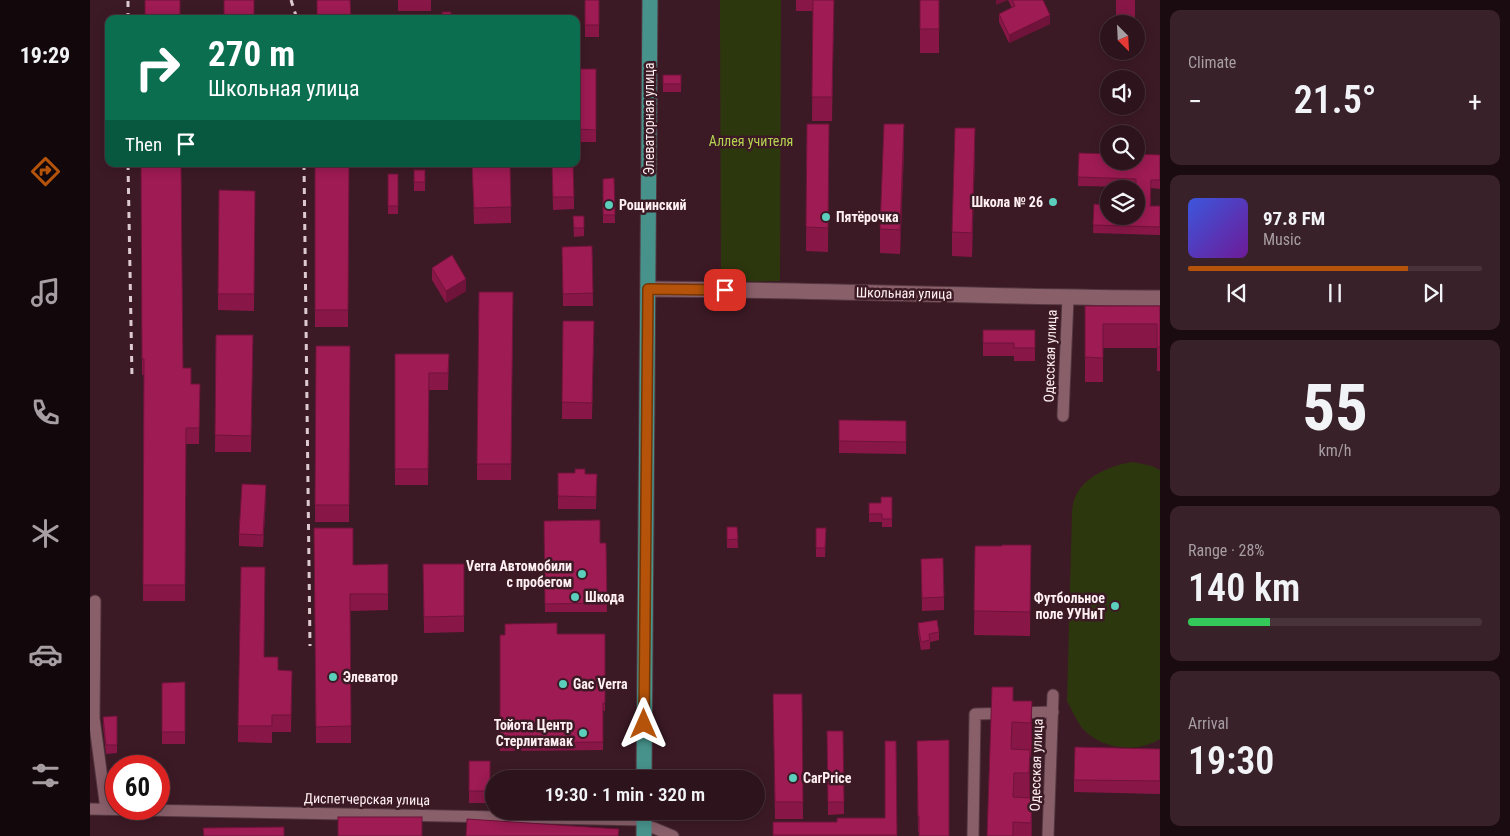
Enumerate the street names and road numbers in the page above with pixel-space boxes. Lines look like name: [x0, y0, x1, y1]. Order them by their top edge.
street label: Элеваторная улица: [641, 63, 657, 175]
street label: Школьная улица: [856, 284, 952, 302]
street label: Одесская улица: [1040, 309, 1060, 403]
street label: Одесская улица: [1026, 718, 1046, 812]
street label: Диспетчерская улица: [304, 790, 430, 808]

